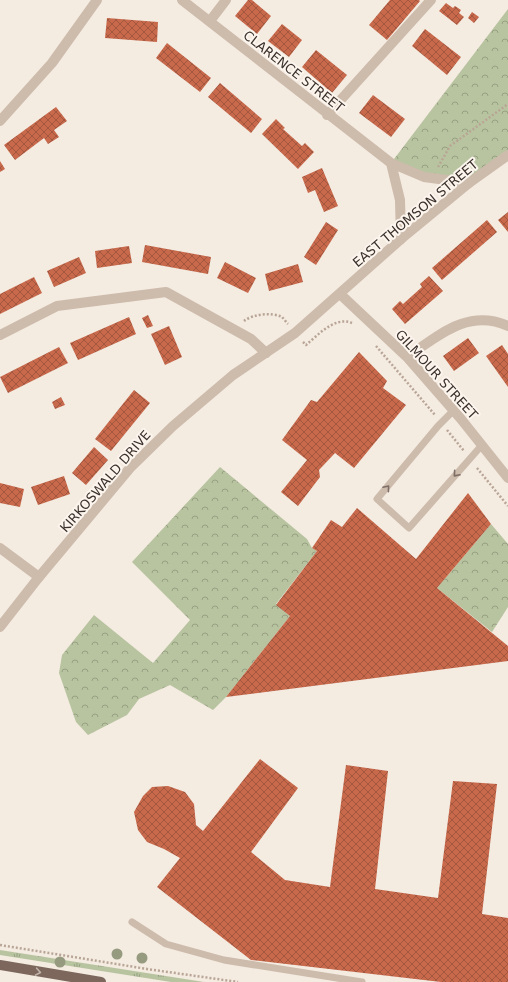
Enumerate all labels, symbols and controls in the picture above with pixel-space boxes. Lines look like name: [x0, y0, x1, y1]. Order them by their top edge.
street label: CLARENCE STREET: [240, 27, 347, 115]
street label: EAST THOMSON STREET: [350, 157, 481, 270]
street label: GILMOUR STREET: [393, 327, 481, 422]
street label: KIRKOSWALD DRIVE: [57, 427, 154, 535]
one-way arrow: [453, 469, 460, 476]
one-way arrow: [382, 485, 389, 492]
one-way arrow: [35, 967, 42, 976]

